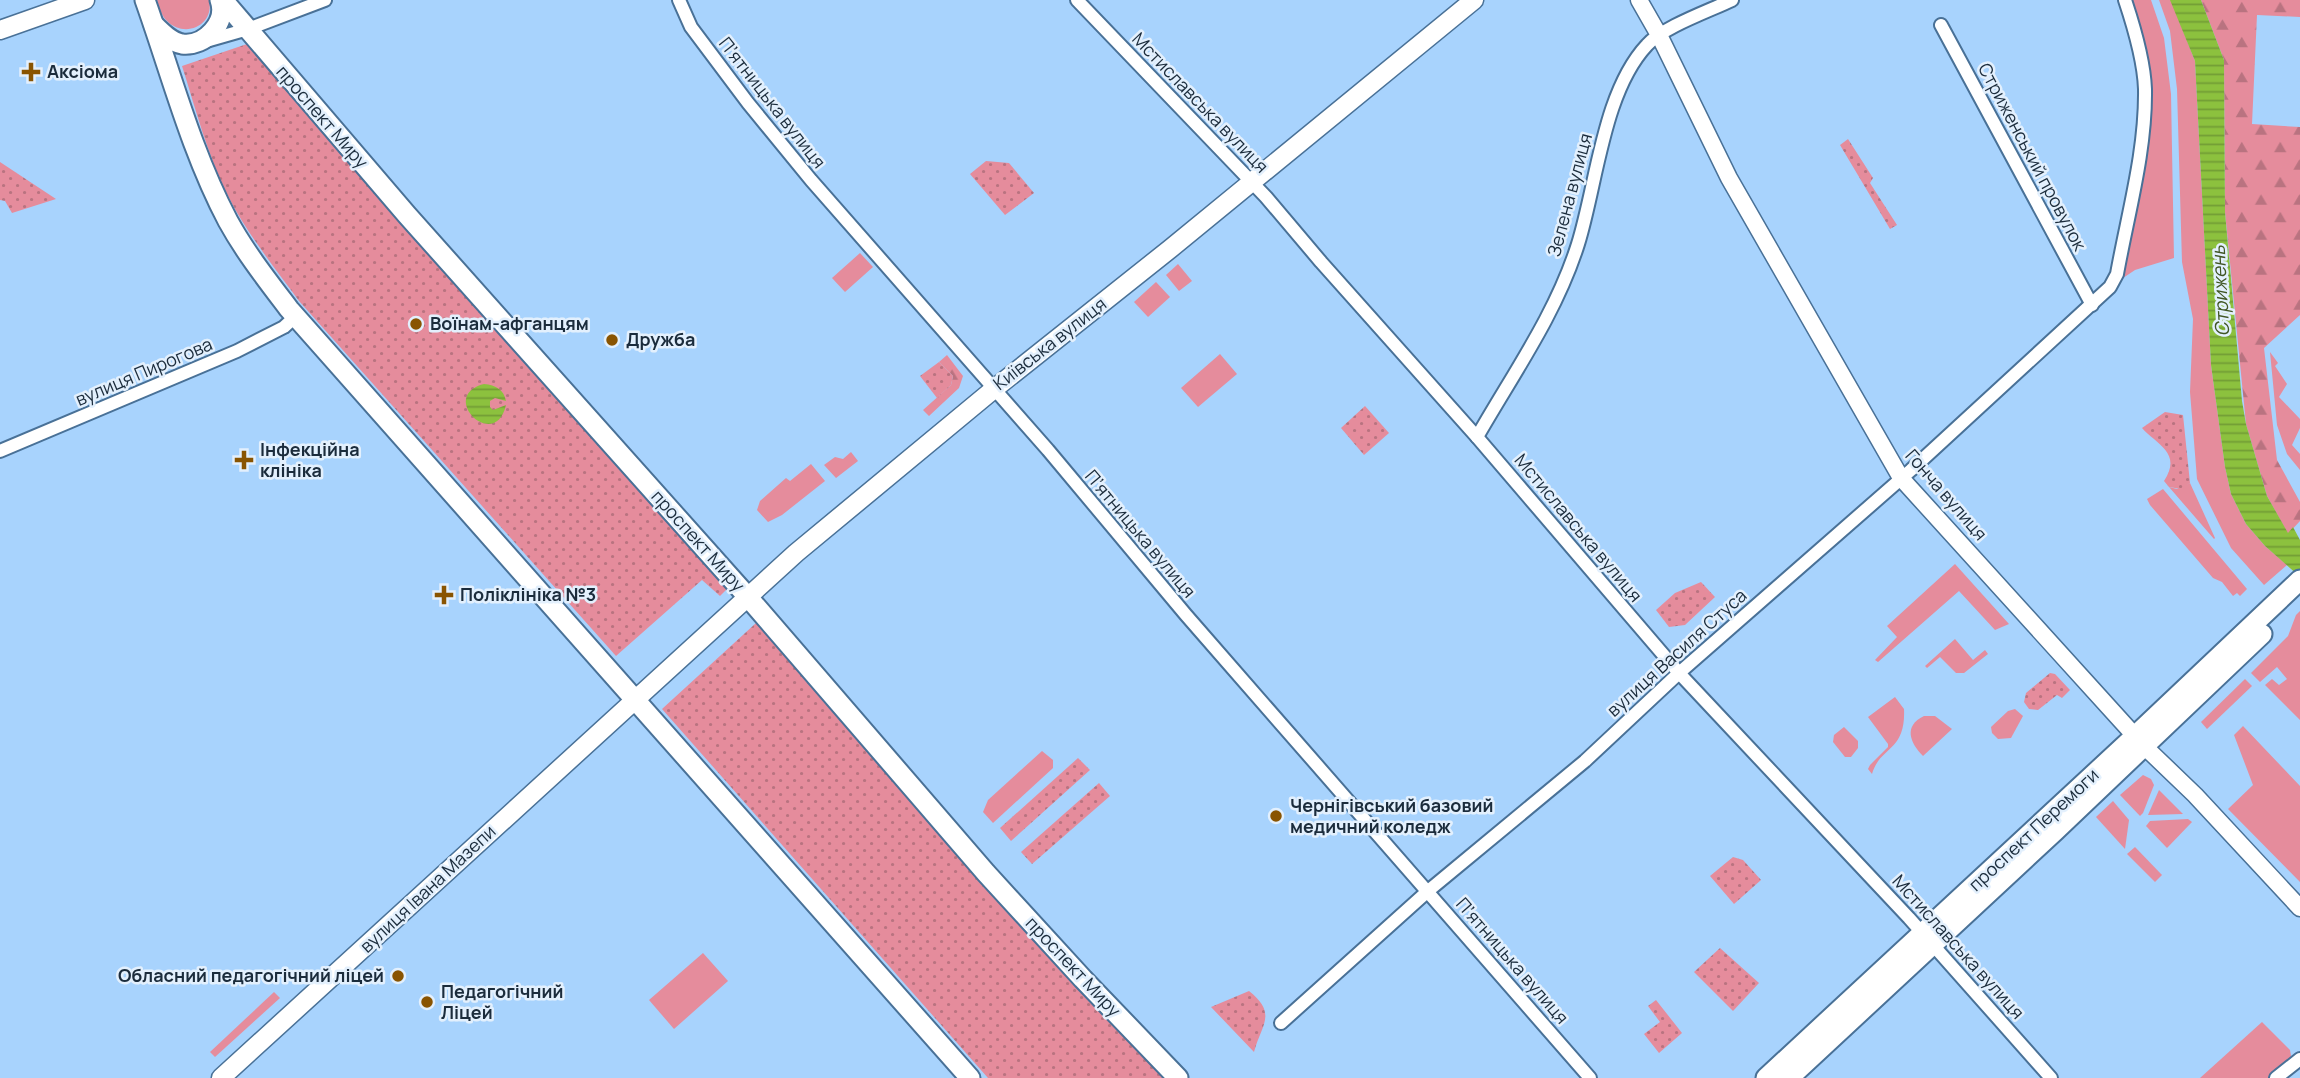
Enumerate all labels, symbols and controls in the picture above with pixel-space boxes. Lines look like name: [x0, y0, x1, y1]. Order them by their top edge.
street label: Мстиславська вулиця: [1127, 27, 1274, 178]
street label: Пʼятницька вулиця: [714, 32, 832, 173]
place label: Аксіома: [47, 59, 118, 83]
street label: Стриженський провулок: [1973, 59, 2093, 255]
street label: проспект Миру: [271, 60, 374, 173]
marker: Аксіома: [21, 62, 41, 82]
street label: Зелена вулиця: [1541, 130, 1597, 259]
water label: Стрижень: [2205, 244, 2235, 337]
street label: Київська вулиця: [988, 291, 1111, 395]
place label: Воїнам-афганцям: [430, 311, 589, 335]
marker: Воїнам-афганцям: [408, 316, 424, 332]
place label: Дружба: [626, 327, 695, 351]
street label: вулиця Пирогова: [71, 331, 216, 411]
marker: Дружба: [604, 332, 620, 348]
place label: Інфекційна клініка: [260, 437, 360, 482]
street label: Гонча вулиця: [1901, 444, 1993, 545]
street label: Мстиславська вулиця: [1510, 448, 1648, 606]
marker: Інфекційна клініка: [234, 450, 254, 470]
street label: Пʼятницька вулиця: [1080, 464, 1201, 602]
street label: проспект Миру: [647, 484, 751, 597]
place label: Поліклініка №3: [460, 582, 596, 606]
street label: вулиця Василя Стуса: [1601, 583, 1751, 721]
marker: Поліклініка №3: [434, 585, 454, 605]
street label: проспект Перемоги: [1963, 763, 2103, 896]
place label: Чернігівський базовий медичний коледж: [1290, 793, 1493, 838]
marker: Чернігівський базовий медичний коледж: [1268, 808, 1284, 824]
street label: вулиця Івана Мазепи: [354, 819, 500, 958]
street label: Мстиславська вулиця: [1887, 869, 2030, 1024]
street label: Пʼятницька вулиця: [1451, 892, 1574, 1029]
street label: проспект Миру: [1021, 911, 1127, 1022]
place label: Обласний педагогічний ліцей: [118, 963, 384, 987]
marker: Обласний педагогічний ліцей: [390, 968, 406, 984]
place label: Педагогічний Ліцей: [441, 979, 563, 1024]
marker: Педагогічний Ліцей: [419, 994, 435, 1010]

